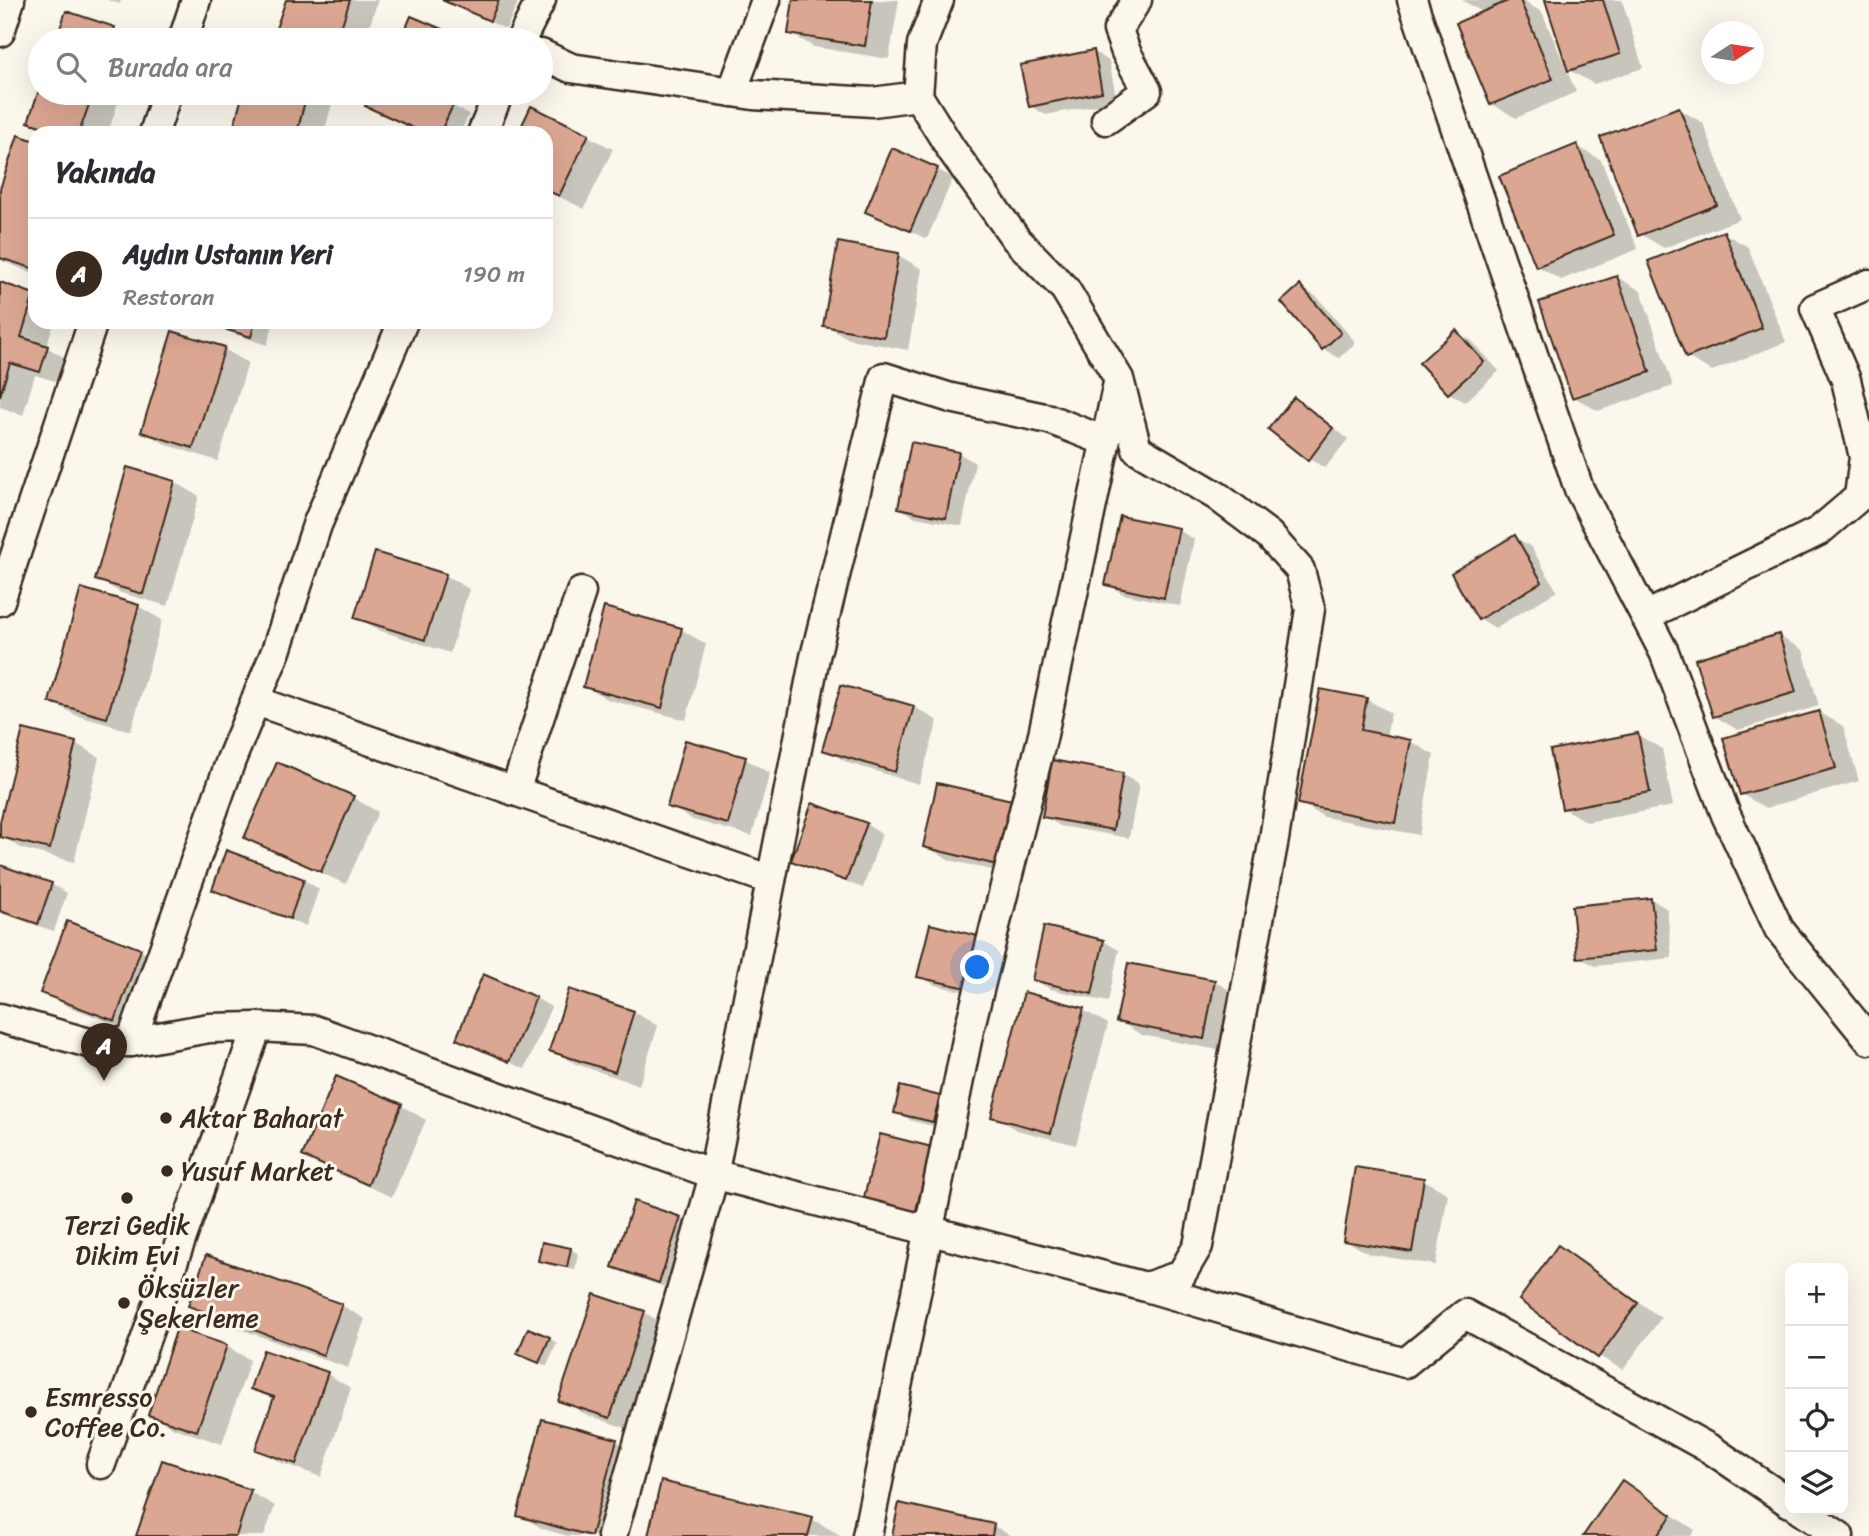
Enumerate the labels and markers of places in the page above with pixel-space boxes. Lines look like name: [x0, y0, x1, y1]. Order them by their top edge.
pin: A: [81, 1023, 127, 1081]
place label: Aktar Baharat: [179, 1095, 345, 1141]
marker: Aktar Baharat: [158, 1110, 174, 1126]
place label: Yusuf Market: [181, 1148, 335, 1194]
marker: Yusuf Market: [159, 1163, 175, 1179]
marker: Terzi Gedik Dikim Evi: [119, 1190, 135, 1206]
place label: Terzi Gedik Dikim Evi: [64, 1202, 190, 1278]
place label: Öksüzler Şekerleme: [138, 1265, 259, 1341]
marker: Öksüzler Şekerleme: [116, 1295, 132, 1311]
place label: Esmresso Coffee Co.: [45, 1374, 167, 1450]
marker: Esmresso Coffee Co.: [23, 1404, 39, 1420]

